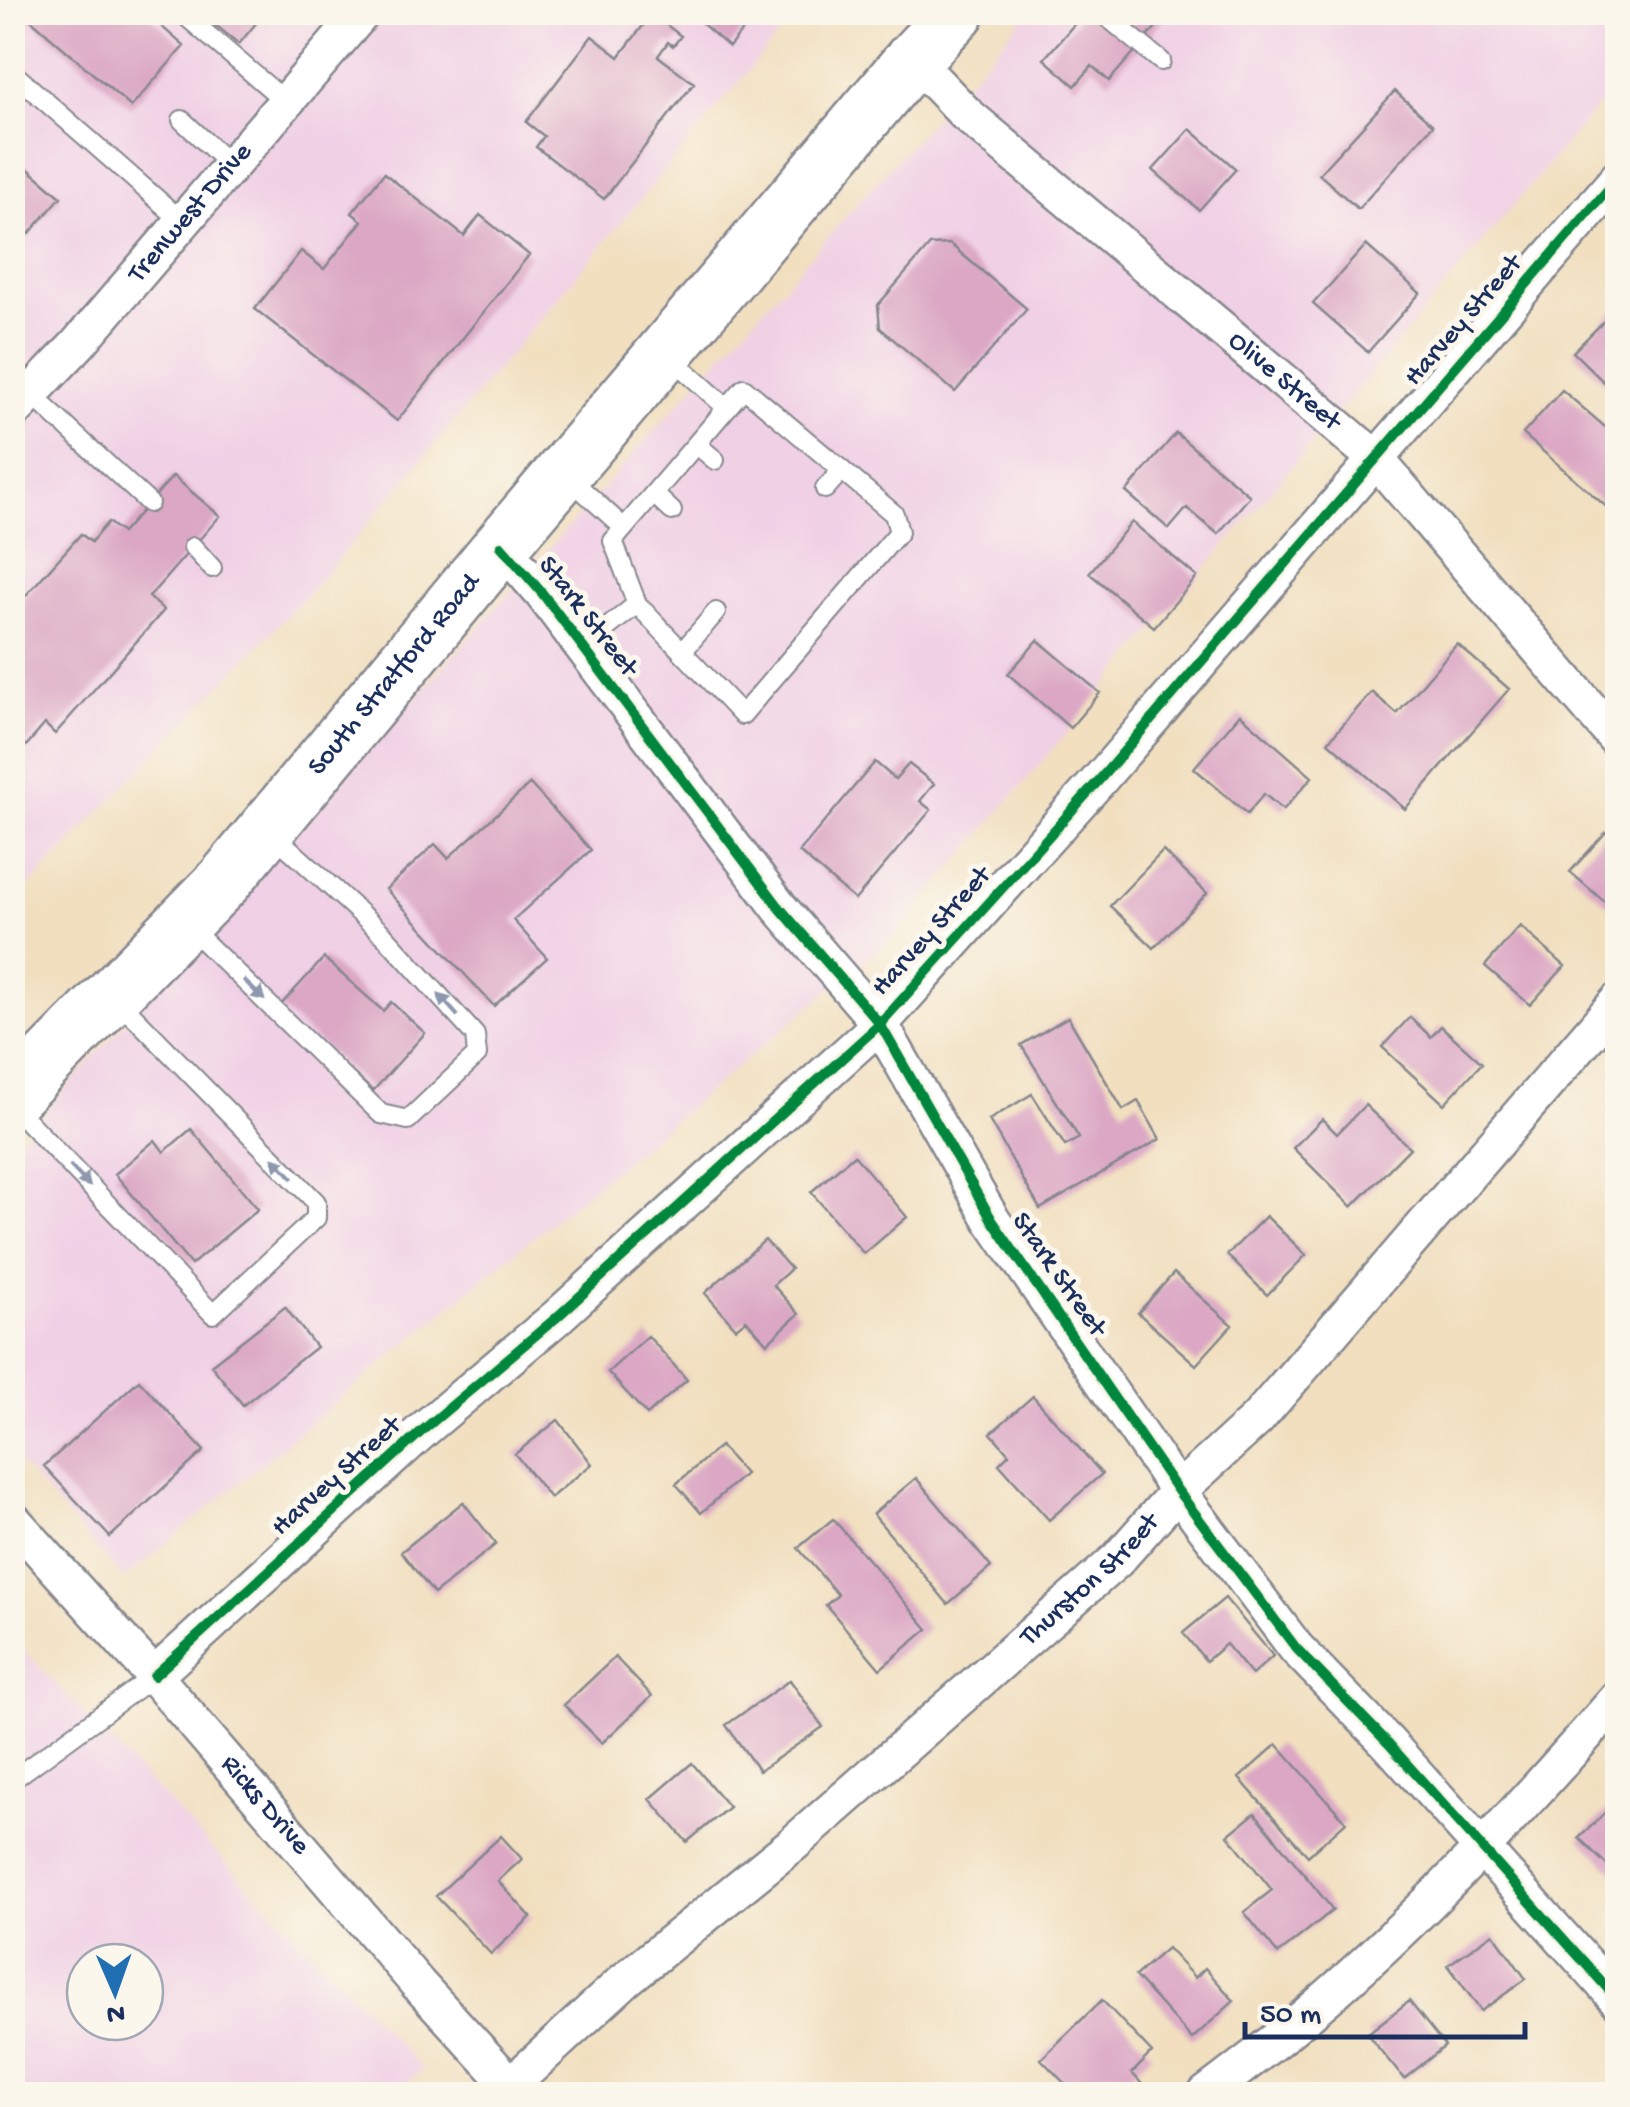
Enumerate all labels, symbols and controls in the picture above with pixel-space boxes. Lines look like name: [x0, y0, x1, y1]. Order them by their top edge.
street label: Trenwest Drive: [120, 136, 260, 291]
street label: Harvey Street: [1398, 247, 1532, 393]
street label: Olive Street: [1221, 325, 1349, 440]
street label: Stark Street: [530, 550, 646, 686]
street label: South Stratford Road: [301, 565, 489, 783]
street label: Harvey Street: [865, 858, 1001, 1004]
one-way arrow: [242, 978, 266, 1001]
one-way arrow: [438, 993, 460, 1018]
one-way arrow: [272, 1157, 295, 1181]
one-way arrow: [68, 1163, 91, 1187]
street label: Stark Street: [1003, 1207, 1114, 1345]
street label: Harvey Street: [265, 1408, 411, 1544]
street label: Thurston Street: [1012, 1505, 1168, 1655]
street label: Ricks Drive: [213, 1749, 317, 1862]
north arrow: [65, 1942, 165, 2042]
scale bar: [1245, 1977, 1525, 2039]
text: N: [106, 1996, 125, 2029]
text: 50 m: [1260, 1999, 1321, 2034]

